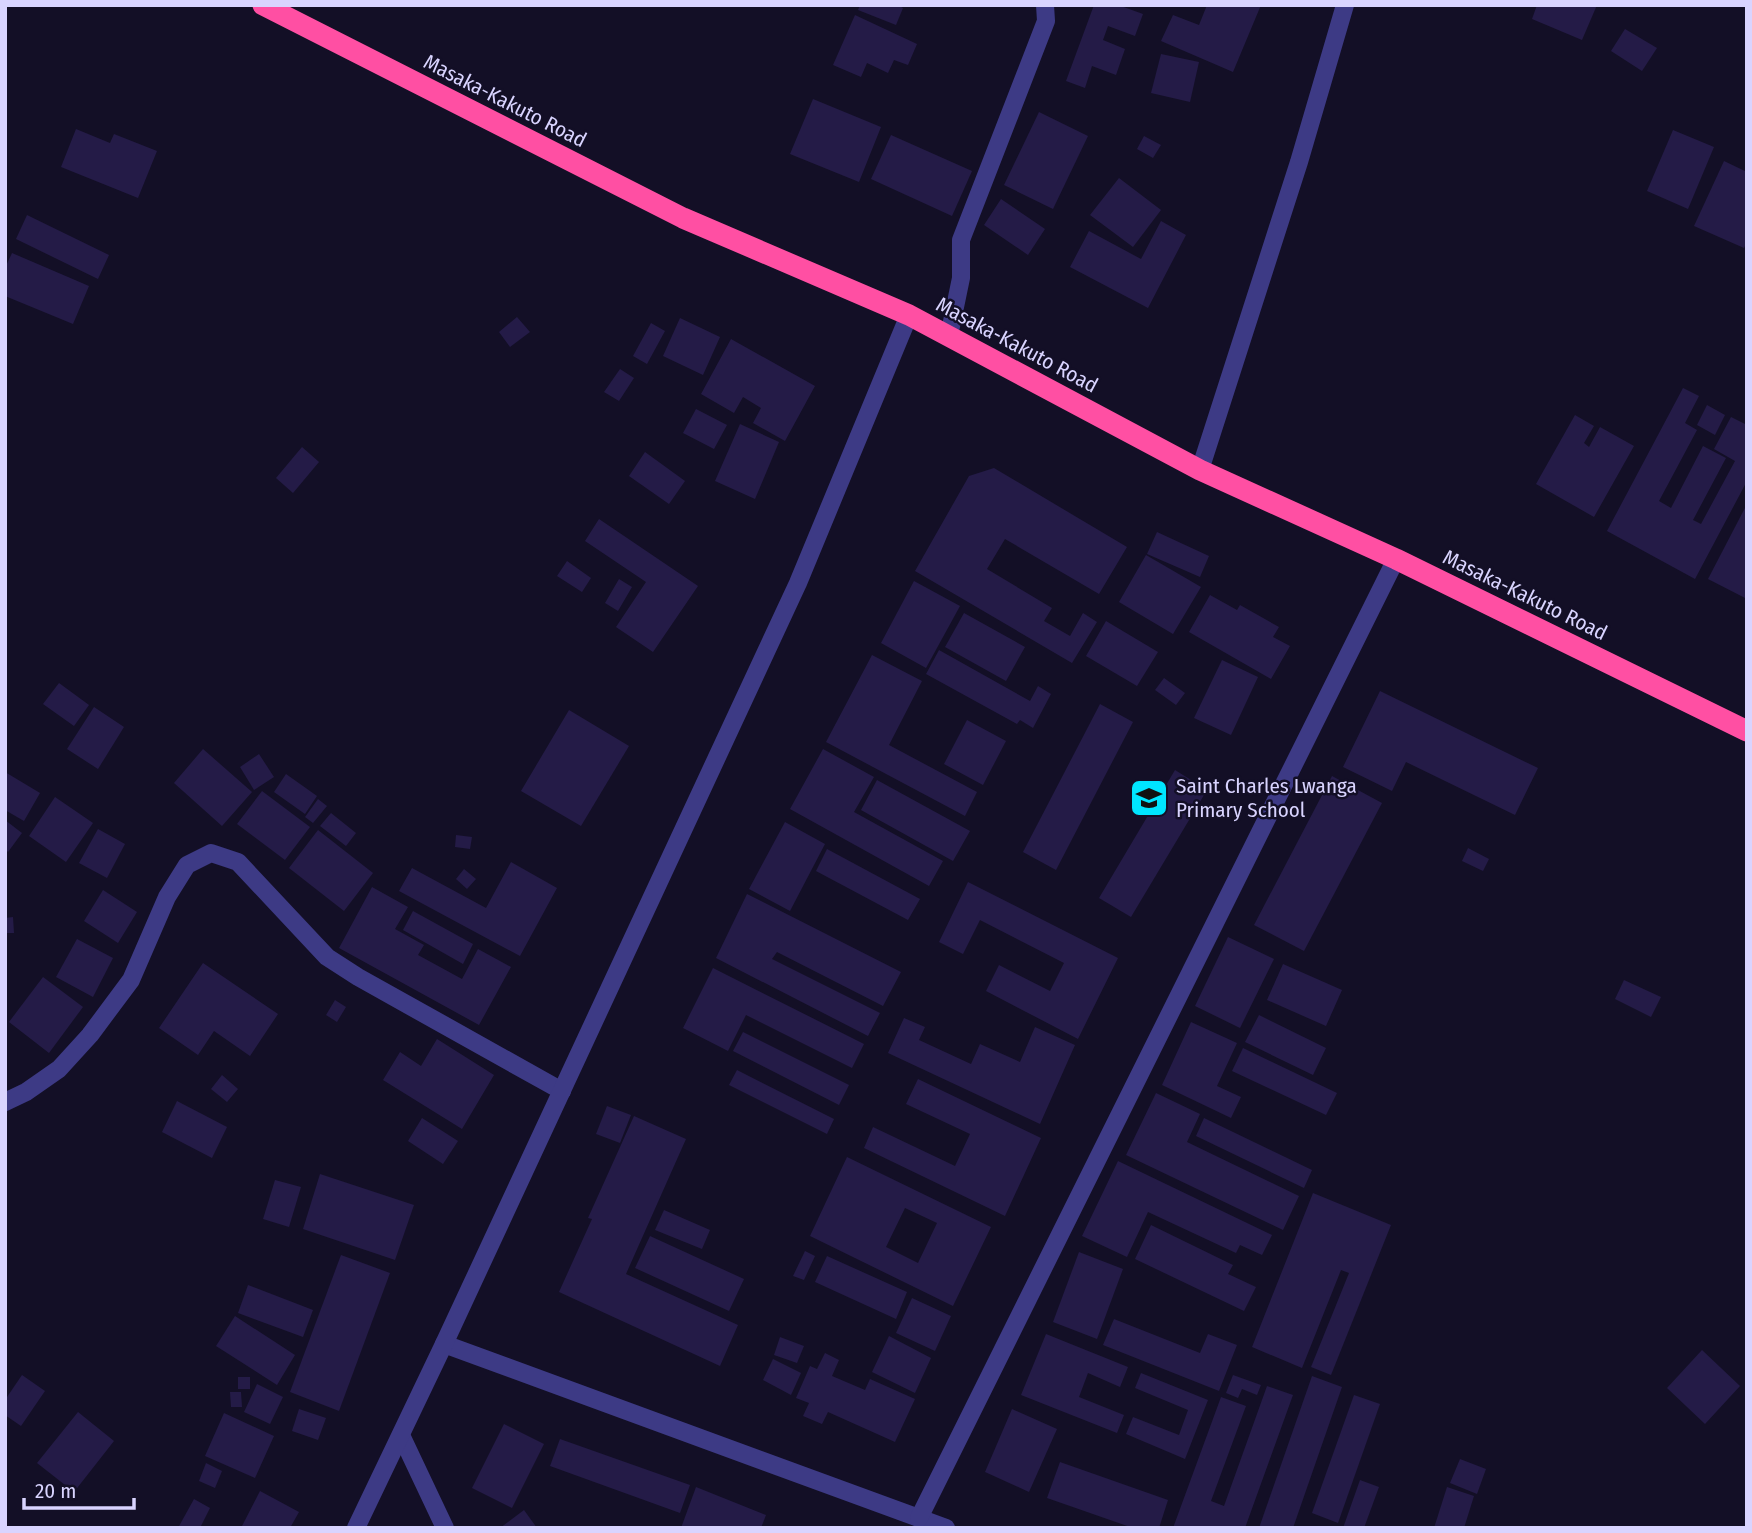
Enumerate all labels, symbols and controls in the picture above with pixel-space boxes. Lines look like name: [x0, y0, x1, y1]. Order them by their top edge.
street label: Masaka-Kakuto Road: [419, 49, 591, 153]
street label: Masaka-Kakuto Road: [932, 291, 1102, 399]
street label: Masaka-Kakuto Road: [1439, 544, 1611, 646]
place label: Saint Charles Lwanga Primary School: [1176, 773, 1357, 823]
school or university icon: Saint Charles Lwanga Primary School: [1128, 777, 1170, 819]
scale bar: [24, 1466, 135, 1510]
text: 20 m: [35, 1478, 76, 1504]

